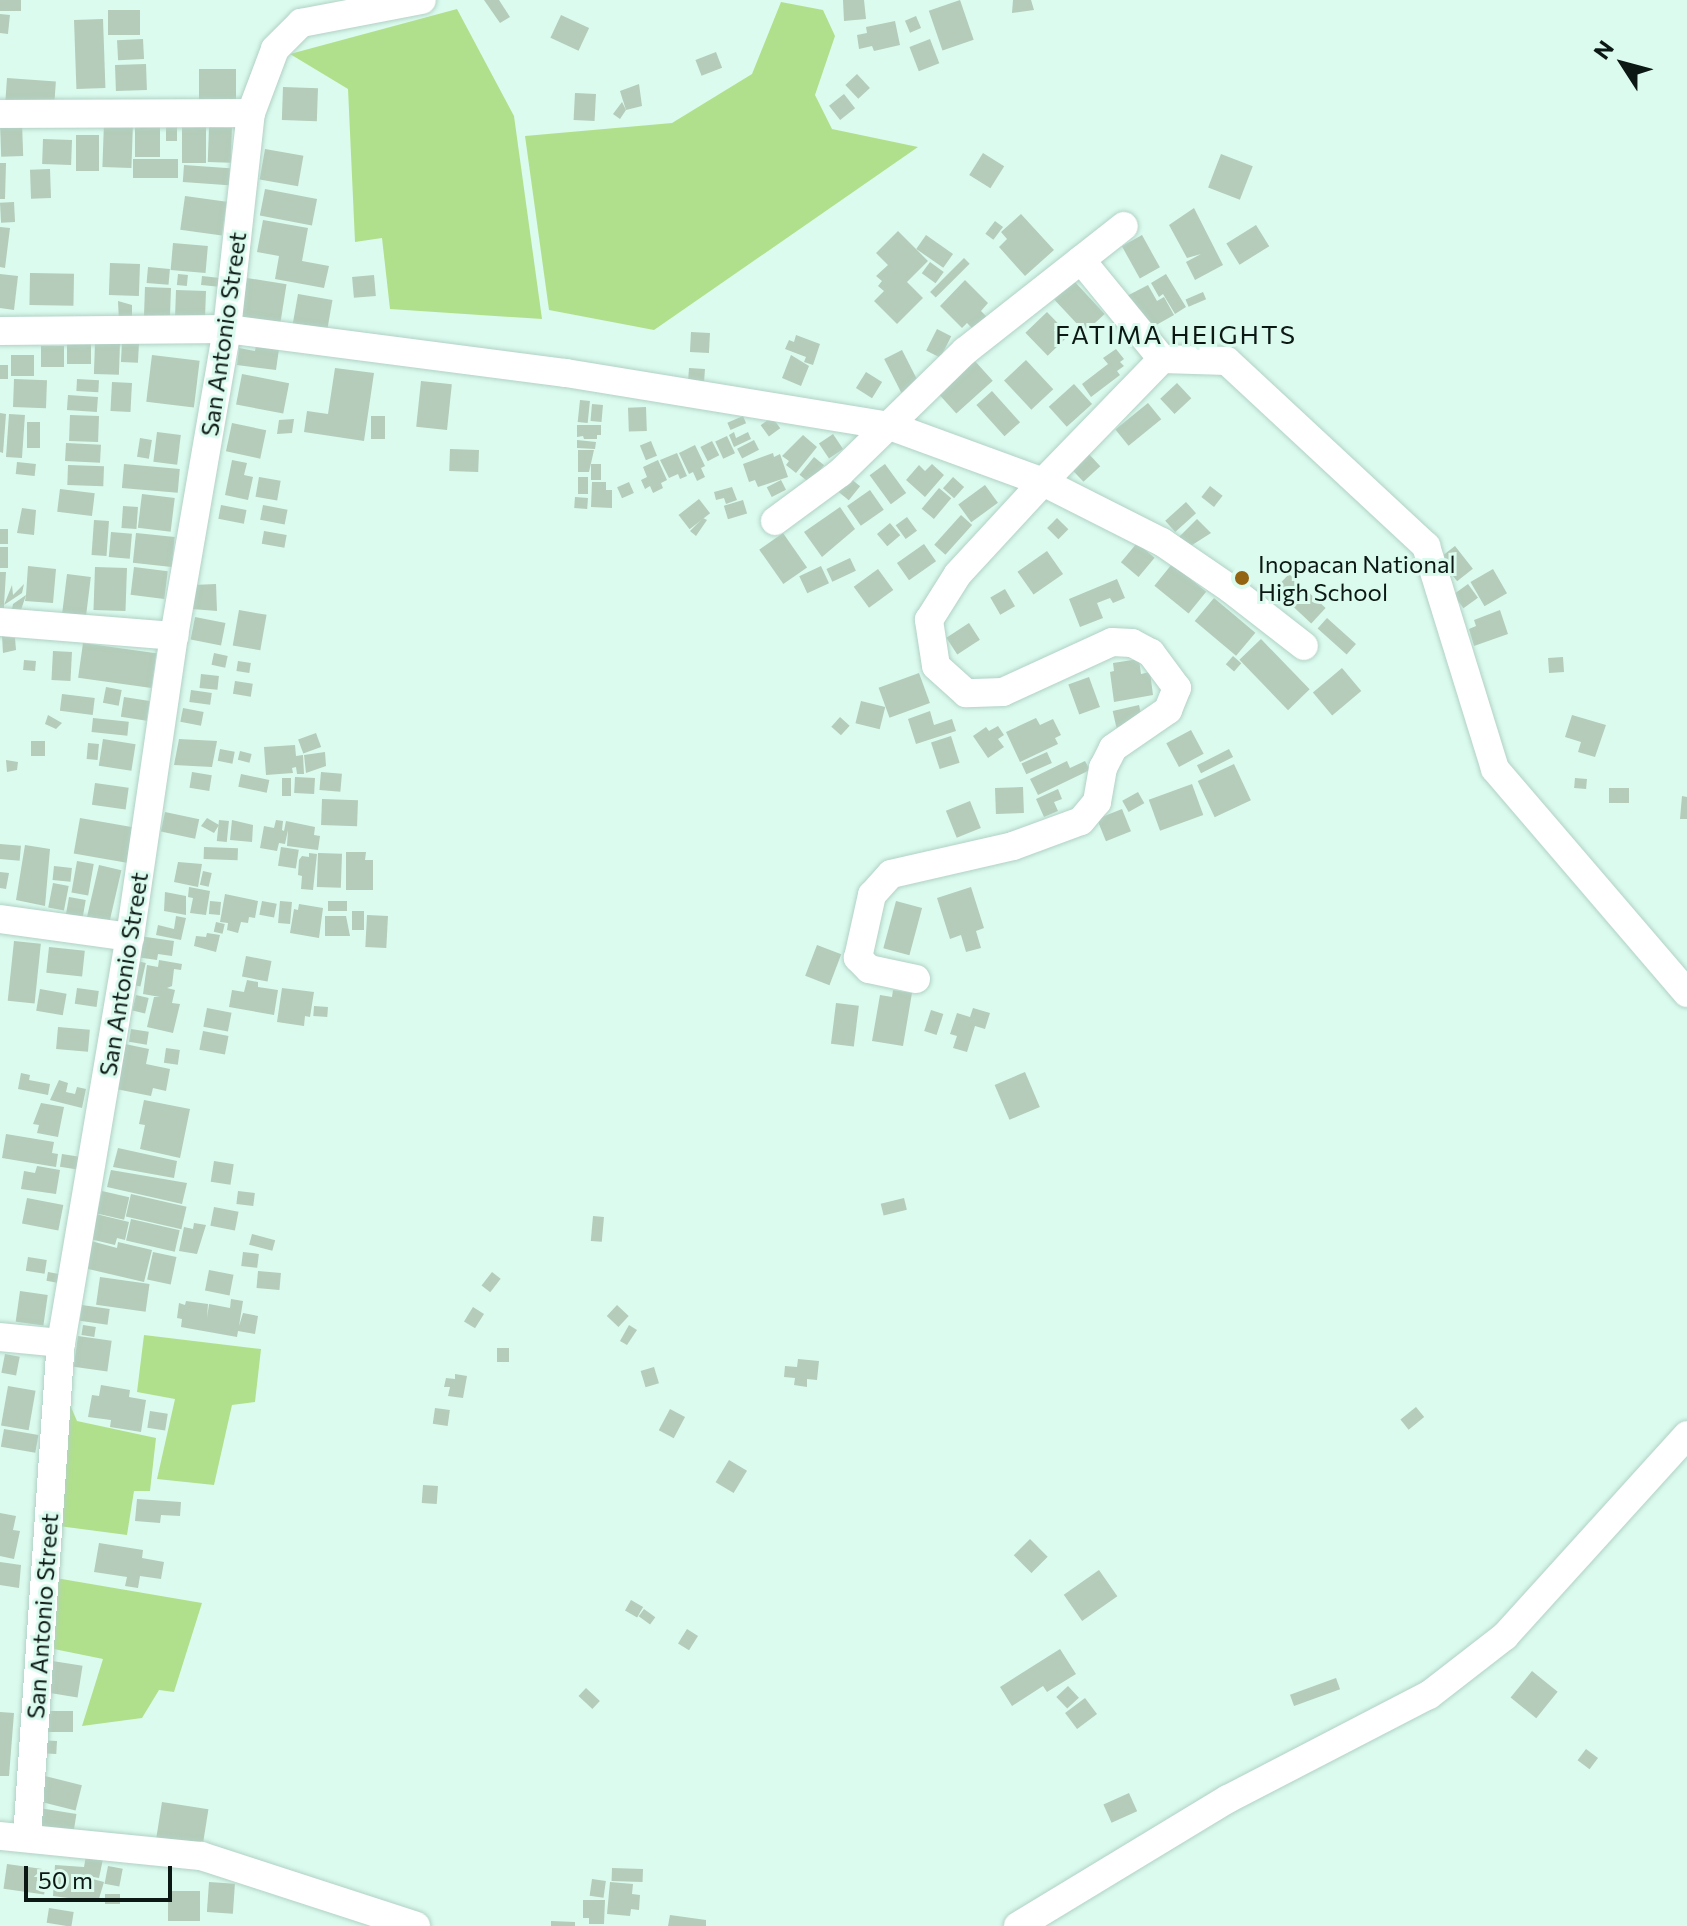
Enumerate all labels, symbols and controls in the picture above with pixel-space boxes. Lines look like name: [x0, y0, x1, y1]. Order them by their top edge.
north arrow: [1583, 24, 1663, 104]
text: N: [1587, 35, 1619, 64]
street label: San Antonio Street: [194, 230, 252, 438]
district label: FATIMA HEIGHTS: [1055, 318, 1297, 350]
place label: Inopacan National High School: [1258, 550, 1456, 606]
marker: Inopacan National High School: [1233, 569, 1251, 587]
street label: San Antonio Street: [93, 870, 153, 1078]
street label: San Antonio Street: [20, 1512, 64, 1720]
scale bar: [28, 1850, 176, 1900]
text: 50 m: [38, 1865, 93, 1894]

